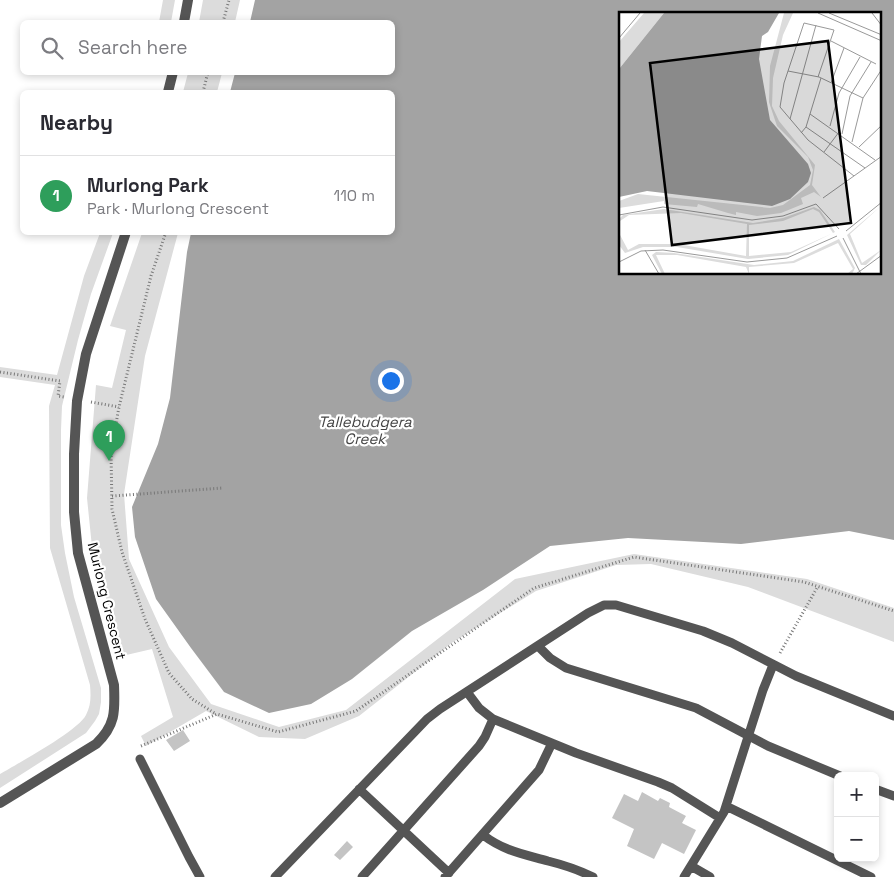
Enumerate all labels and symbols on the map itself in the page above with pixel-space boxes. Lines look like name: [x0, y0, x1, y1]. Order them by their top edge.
inset map: [619, 12, 882, 275]
your location: [378, 368, 404, 394]
water label: Tallebudgera Creek: [318, 412, 412, 448]
pin: 1: [93, 420, 125, 461]
street label: Murlong Crescent: [84, 540, 130, 662]

